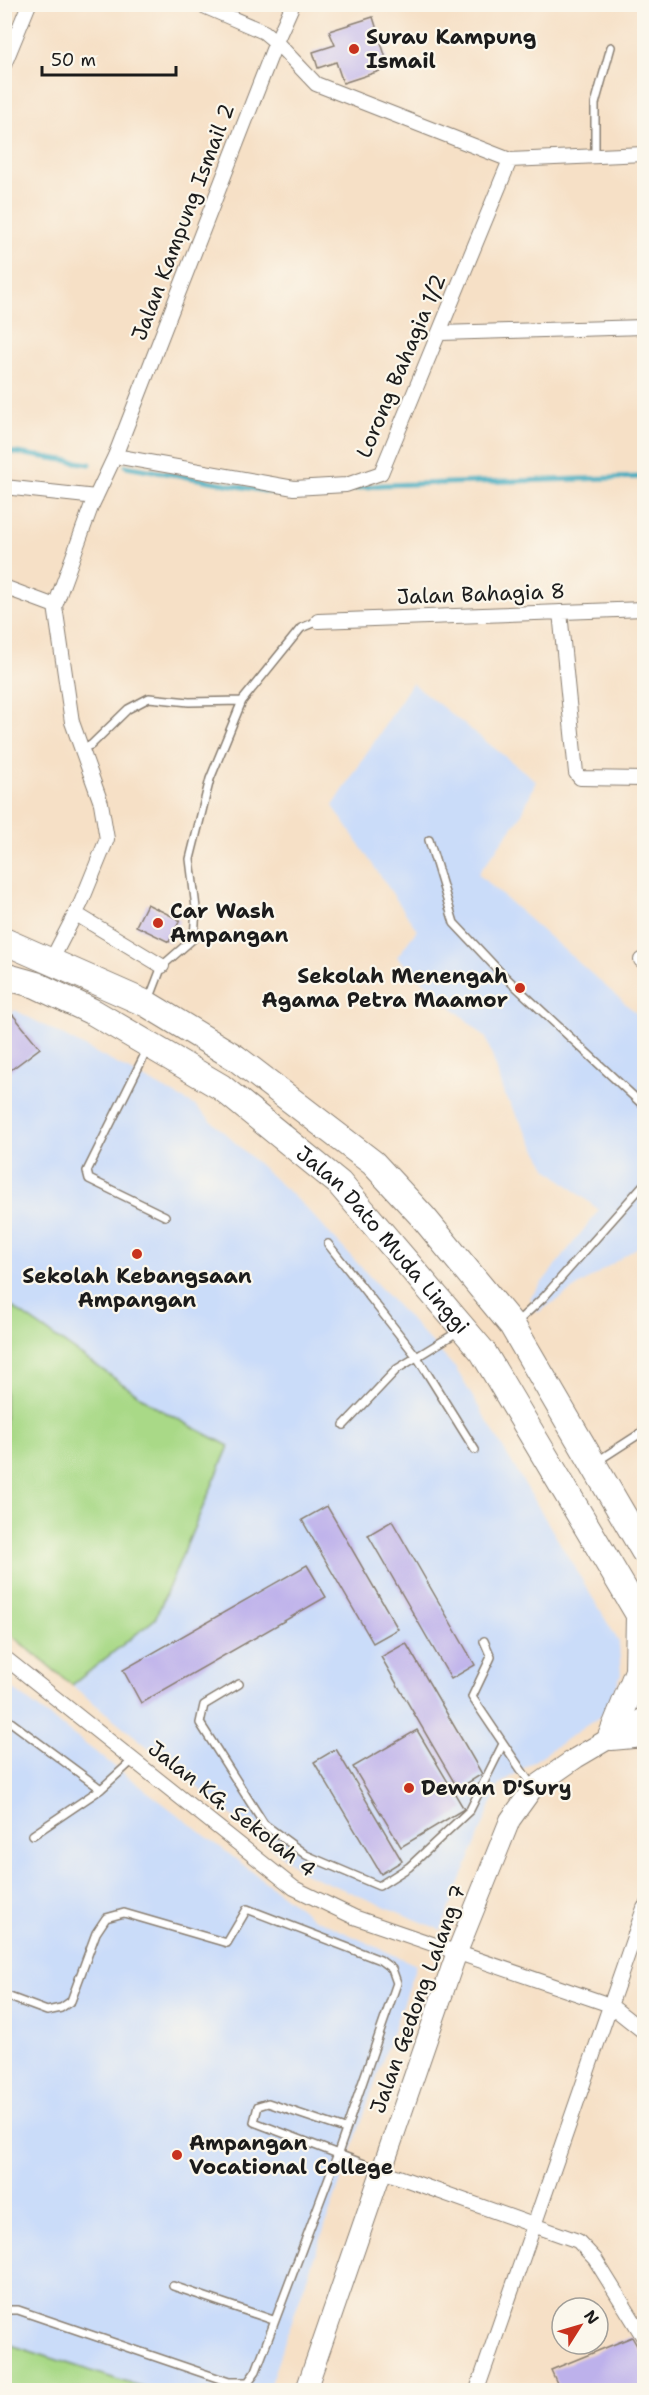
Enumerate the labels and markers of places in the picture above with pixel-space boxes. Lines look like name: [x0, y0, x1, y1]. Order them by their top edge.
place label: Surau Kampung Ismail: [366, 23, 536, 75]
marker: Surau Kampung Ismail: [347, 42, 361, 56]
place label: Car Wash Ampangan: [170, 897, 288, 949]
marker: Car Wash Ampangan: [151, 916, 165, 930]
place label: Sekolah Menengah Agama Petra Maamor: [261, 962, 508, 1014]
marker: Sekolah Menengah Agama Petra Maamor: [513, 981, 527, 995]
marker: Sekolah Kebangsaan Ampangan: [130, 1247, 144, 1261]
place label: Sekolah Kebangsaan Ampangan: [22, 1262, 252, 1314]
place label: Dewan D'Sury: [421, 1774, 572, 1802]
marker: Dewan D'Sury: [402, 1781, 416, 1795]
place label: Ampangan Vocational College: [189, 2129, 393, 2181]
marker: Ampangan Vocational College: [170, 2148, 184, 2162]

